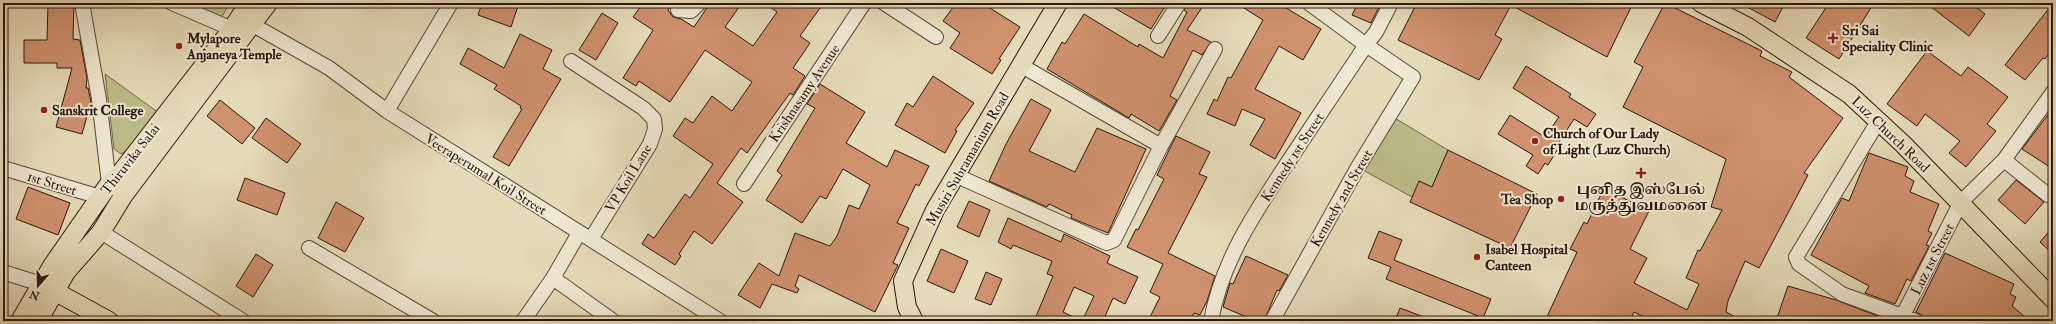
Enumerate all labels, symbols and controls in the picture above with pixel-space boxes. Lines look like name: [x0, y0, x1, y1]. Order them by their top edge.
place label: Sri Sai Speciality Clinic: [1842, 22, 1933, 56]
place label: Mylapore Anjaneya Temple: [186, 30, 282, 64]
marker: Sri Sai Speciality Clinic: [1827, 32, 1839, 44]
marker: Mylapore Anjaneya Temple: [174, 41, 184, 51]
street label: Krishnasamy Avenue: [765, 41, 844, 146]
street label: Musiri Subramanium Road: [922, 89, 1013, 229]
street label: Luz Church Road: [1848, 93, 1933, 176]
place label: Sanskrit College: [52, 102, 143, 120]
marker: Sanskrit College: [39, 105, 49, 115]
street label: Kennedy 1st Street: [1257, 109, 1329, 206]
street label: Thiruvika Salai: [97, 120, 164, 198]
place label: Church of Our Lady of Light (Luz Church): [1543, 125, 1671, 159]
street label: Veeraperumal Koil Street: [421, 130, 550, 220]
marker: Church of Our Lady of Light (Luz Church): [1530, 136, 1540, 146]
street label: VP Koil Lane: [601, 141, 655, 215]
street label: Kennedy 2nd Street: [1307, 146, 1377, 250]
marker: புனித இஸ்பேல் மருத்துவமனை: [1635, 167, 1647, 179]
street label: 1st Street: [25, 168, 79, 199]
place label: புனித இஸ்பேல் மருத்துவமனை: [1575, 181, 1708, 216]
place label: Tea Shop: [1500, 191, 1553, 209]
marker: Tea Shop: [1556, 194, 1566, 204]
street label: Luz 1st Street: [1907, 220, 1958, 298]
place label: Isabel Hospital Canteen: [1485, 241, 1568, 274]
marker: Isabel Hospital Canteen: [1472, 252, 1482, 262]
north arrow: [18, 266, 58, 306]
text: N: [27, 287, 43, 303]

